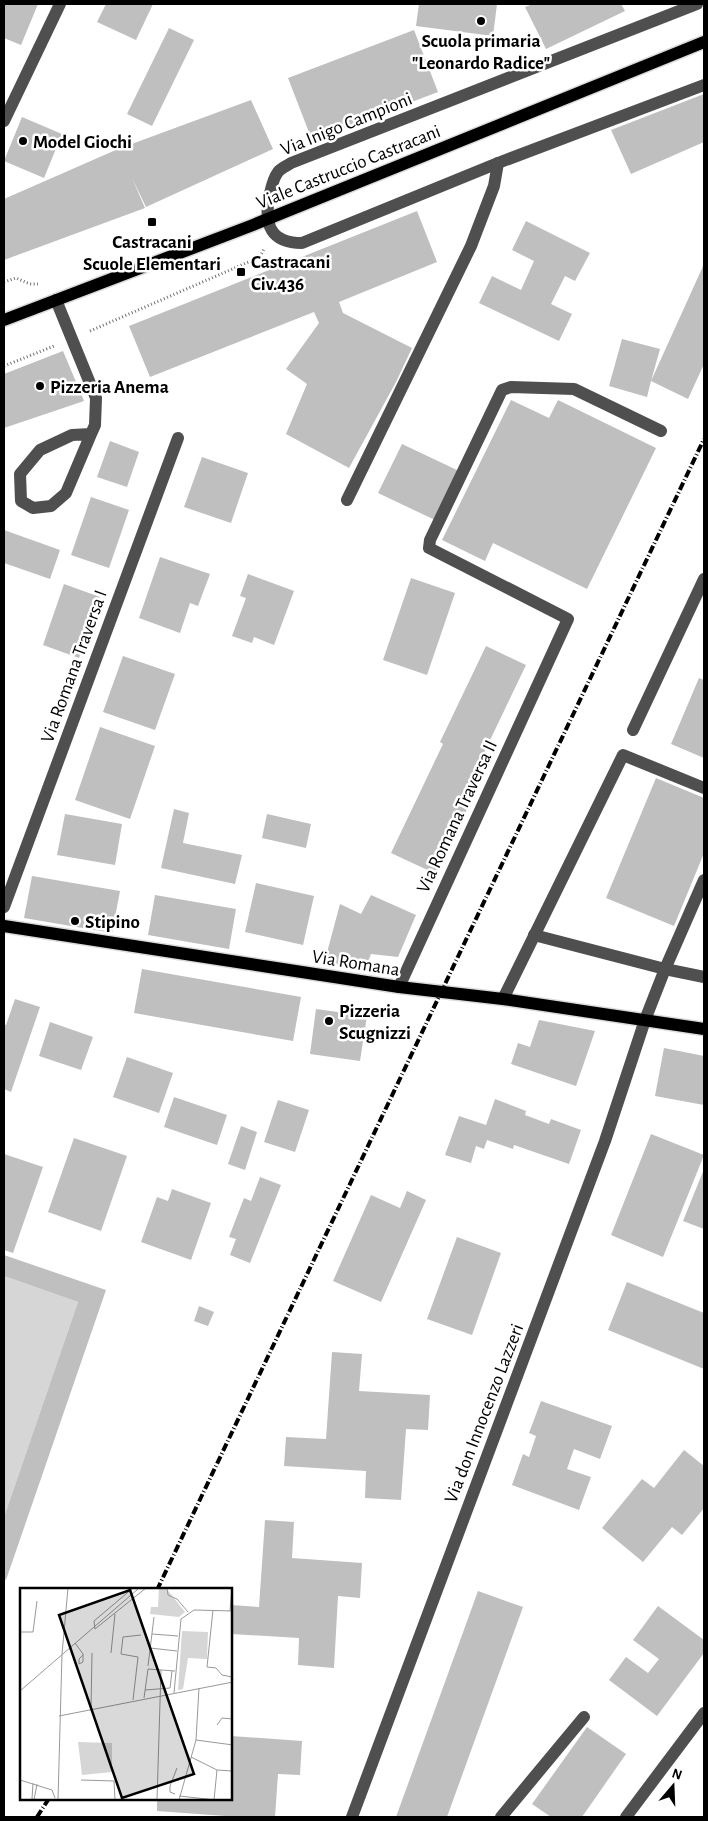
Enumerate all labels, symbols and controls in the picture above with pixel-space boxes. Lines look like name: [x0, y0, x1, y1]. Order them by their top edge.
marker: Scuola primaria "Leonardo Radice": [475, 15, 487, 27]
place label: Scuola primaria "Leonardo Radice": [412, 32, 550, 73]
street label: Via Inigo Campioni: [278, 89, 415, 159]
street label: Viale Castruccio Castracani: [254, 122, 443, 213]
place label: Model Giochi: [33, 133, 132, 152]
marker: Model Giochi: [17, 135, 29, 147]
marker: Castracani Scuole Elementari: [146, 216, 158, 228]
place label: Castracani Scuole Elementari: [83, 233, 221, 274]
place label: Castracani Civ.436: [251, 253, 330, 294]
marker: Castracani Civ.436: [235, 266, 247, 278]
place label: Pizzeria Anema: [50, 378, 169, 397]
marker: Pizzeria Anema: [34, 380, 46, 392]
street label: Via Romana Traversa I: [38, 588, 111, 745]
street label: Via Romana Traversa II: [414, 737, 501, 896]
place label: Stipino: [85, 913, 140, 932]
marker: Stipino: [69, 915, 81, 927]
street label: Via Romana: [311, 947, 401, 980]
place label: Pizzeria Scugnizzi: [339, 1002, 411, 1043]
marker: Pizzeria Scugnizzi: [323, 1015, 335, 1027]
street label: Via don Innocenzo Lazzeri: [441, 1321, 527, 1506]
inset map: [20, 1588, 232, 1801]
north arrow: [648, 1761, 698, 1811]
text: N: [670, 1766, 684, 1783]

